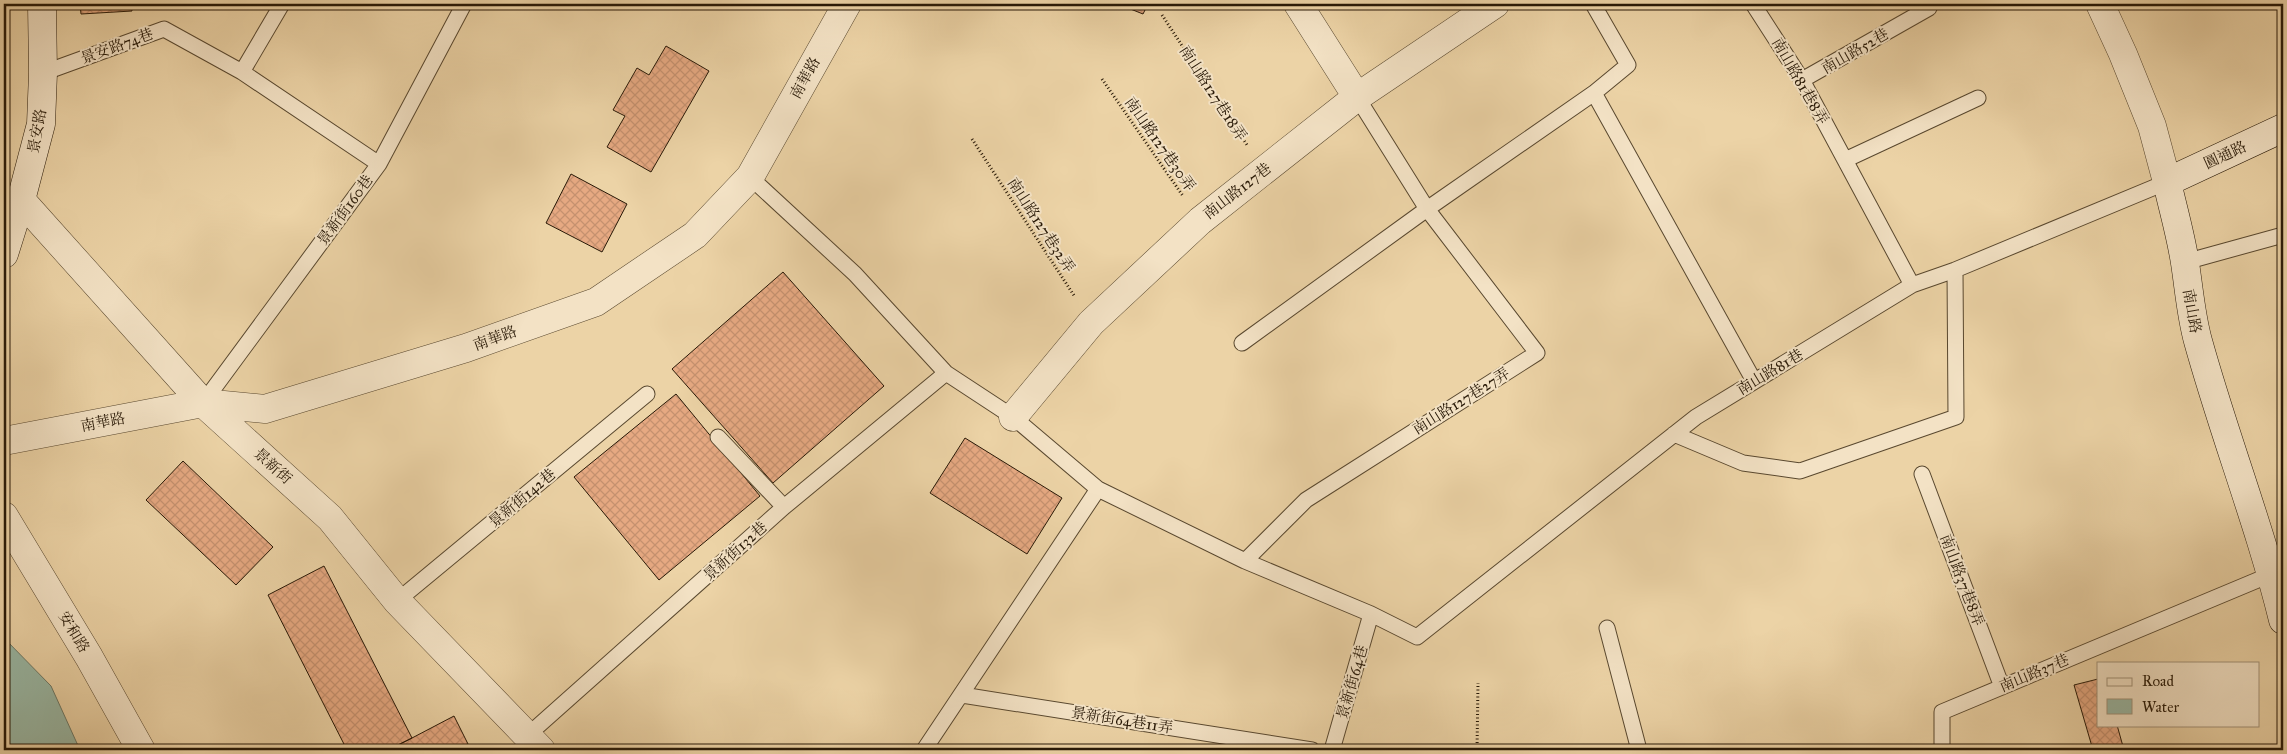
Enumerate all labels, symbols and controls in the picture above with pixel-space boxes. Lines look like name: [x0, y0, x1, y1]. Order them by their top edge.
street label: 景安路74巷: [78, 25, 156, 67]
street label: 南山路52巷: [1818, 25, 1892, 77]
street label: 南山路81巷8弄: [1768, 35, 1832, 127]
street label: 南山路127巷18弄: [1176, 42, 1250, 144]
street label: 南華路: [786, 54, 824, 102]
street label: 南山路127巷30弄: [1121, 94, 1199, 194]
street label: 景安路: [24, 107, 50, 155]
street label: 圓通路: [2201, 137, 2249, 173]
street label: 南山路127巷: [1200, 159, 1274, 223]
street label: 景新街160巷: [314, 171, 376, 249]
street label: 南山路127巷32弄: [1004, 174, 1078, 276]
street label: 南山路: [2179, 287, 2205, 335]
street label: 南華路: [471, 322, 519, 354]
street label: 南山路81巷: [1734, 345, 1806, 399]
street label: 南山路127巷27弄: [1409, 364, 1513, 438]
street label: 南華路: [79, 409, 127, 435]
street label: 景新街: [250, 444, 296, 488]
street label: 景新街142巷: [485, 465, 559, 531]
street label: 景新街132巷: [700, 518, 770, 584]
street label: 南山路37巷8弄: [1936, 532, 1988, 628]
street label: 安和路: [55, 608, 93, 656]
street label: 景新街64巷: [1333, 643, 1371, 721]
street label: 南山路37巷: [1996, 650, 2072, 696]
legend: [2097, 662, 2260, 726]
text: Road: [2142, 672, 2174, 690]
text: Water: [2142, 698, 2179, 716]
street label: 景新街64巷11弄: [1070, 703, 1174, 737]

